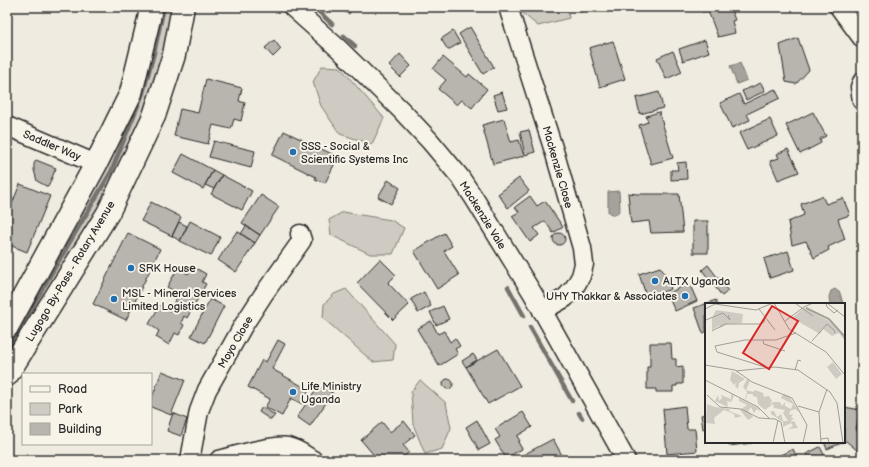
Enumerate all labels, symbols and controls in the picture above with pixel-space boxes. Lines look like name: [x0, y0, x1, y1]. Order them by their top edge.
street label: Mackenzie Close: [540, 124, 576, 210]
street label: Saddler Way: [21, 127, 83, 163]
place label: SSS - Social & Scientific Systems Inc: [301, 140, 408, 166]
marker: SSS - Social & Scientific Systems Inc: [288, 147, 298, 157]
street label: Mackenzie Vale: [457, 179, 509, 252]
street label: Lugogo By-Pass - Rotary Avenue: [23, 198, 118, 344]
place label: SRK House: [139, 262, 196, 275]
marker: SRK House: [126, 263, 136, 273]
place label: ALTX Uganda: [663, 275, 730, 288]
marker: ALTX Uganda: [650, 276, 660, 286]
place label: MSL - Mineral Services Limited Logistics: [122, 287, 237, 313]
place label: UHY Thakkar & Associates: [546, 290, 678, 303]
marker: UHY Thakkar & Associates: [680, 291, 690, 301]
marker: MSL - Mineral Services Limited Logistics: [109, 294, 119, 304]
inset map: [705, 303, 845, 443]
street label: Moyo Close: [215, 314, 256, 371]
legend: [22, 373, 152, 445]
place label: Life Ministry Uganda: [301, 380, 362, 406]
text: Road: [58, 382, 87, 397]
marker: Life Ministry Uganda: [288, 387, 298, 397]
text: Park: [58, 402, 82, 417]
text: Building: [58, 422, 102, 437]

